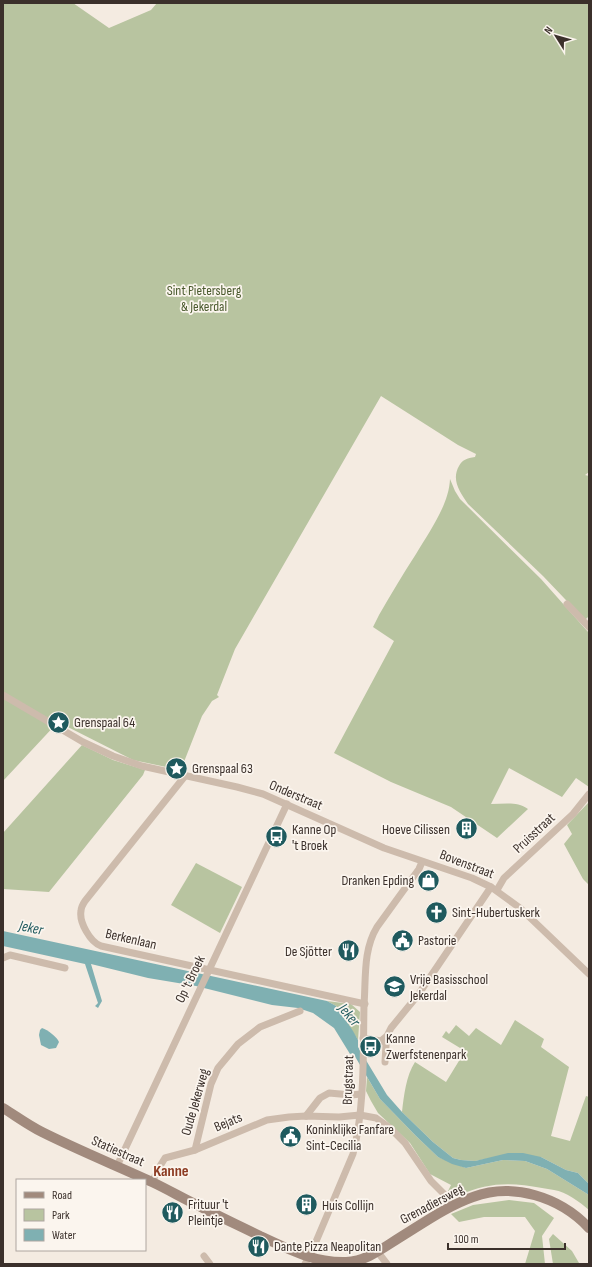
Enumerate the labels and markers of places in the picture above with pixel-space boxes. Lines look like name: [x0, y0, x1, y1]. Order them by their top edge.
place icon: Grenspaal 64: [45, 709, 71, 735]
place label: Grenspaal 64: [74, 714, 135, 731]
place icon: Grenspaal 63: [164, 755, 190, 781]
place label: Grenspaal 63: [192, 760, 253, 777]
building icon: Hoeve Cilissen: [453, 816, 479, 842]
place label: Kanne Op 't Broek: [292, 821, 336, 854]
place label: Hoeve Cilissen: [382, 821, 450, 838]
bus stop icon: Kanne Op 't Broek: [263, 824, 289, 850]
shop icon: Dranken Epding: [416, 867, 442, 893]
place label: Dranken Epding: [341, 872, 414, 889]
church icon: Sint-Hubertuskerk: [424, 899, 450, 925]
place label: Sint-Hubertuskerk: [452, 904, 541, 921]
public building icon: Pastorie: [390, 927, 416, 953]
place label: Pastorie: [418, 932, 456, 949]
restaurant icon: De Sjötter: [335, 938, 361, 964]
place label: De Sjötter: [285, 943, 332, 960]
place label: Vrije Basisschool Jekerdal: [409, 971, 488, 1004]
school or university icon: Vrije Basisschool Jekerdal: [381, 974, 407, 1000]
place label: Kanne Zwerfstenenpark: [386, 1030, 467, 1063]
bus stop icon: Kanne Zwerfstenenpark: [357, 1033, 383, 1059]
place label: Koninklijke Fanfare Sint-Cecilia: [306, 1121, 394, 1154]
public building icon: Koninklijke Fanfare Sint-Cecilia: [278, 1124, 304, 1150]
building icon: Huis Collijn: [293, 1192, 319, 1218]
place label: Frituur 't Pleintje: [188, 1196, 229, 1229]
place label: Huis Collijn: [322, 1197, 374, 1214]
restaurant icon: Frituur 't Pleintje: [159, 1199, 185, 1225]
restaurant icon: Dante Pizza Neapolitan: [246, 1233, 272, 1259]
place label: Dante Pizza Neapolitan: [274, 1238, 381, 1255]

